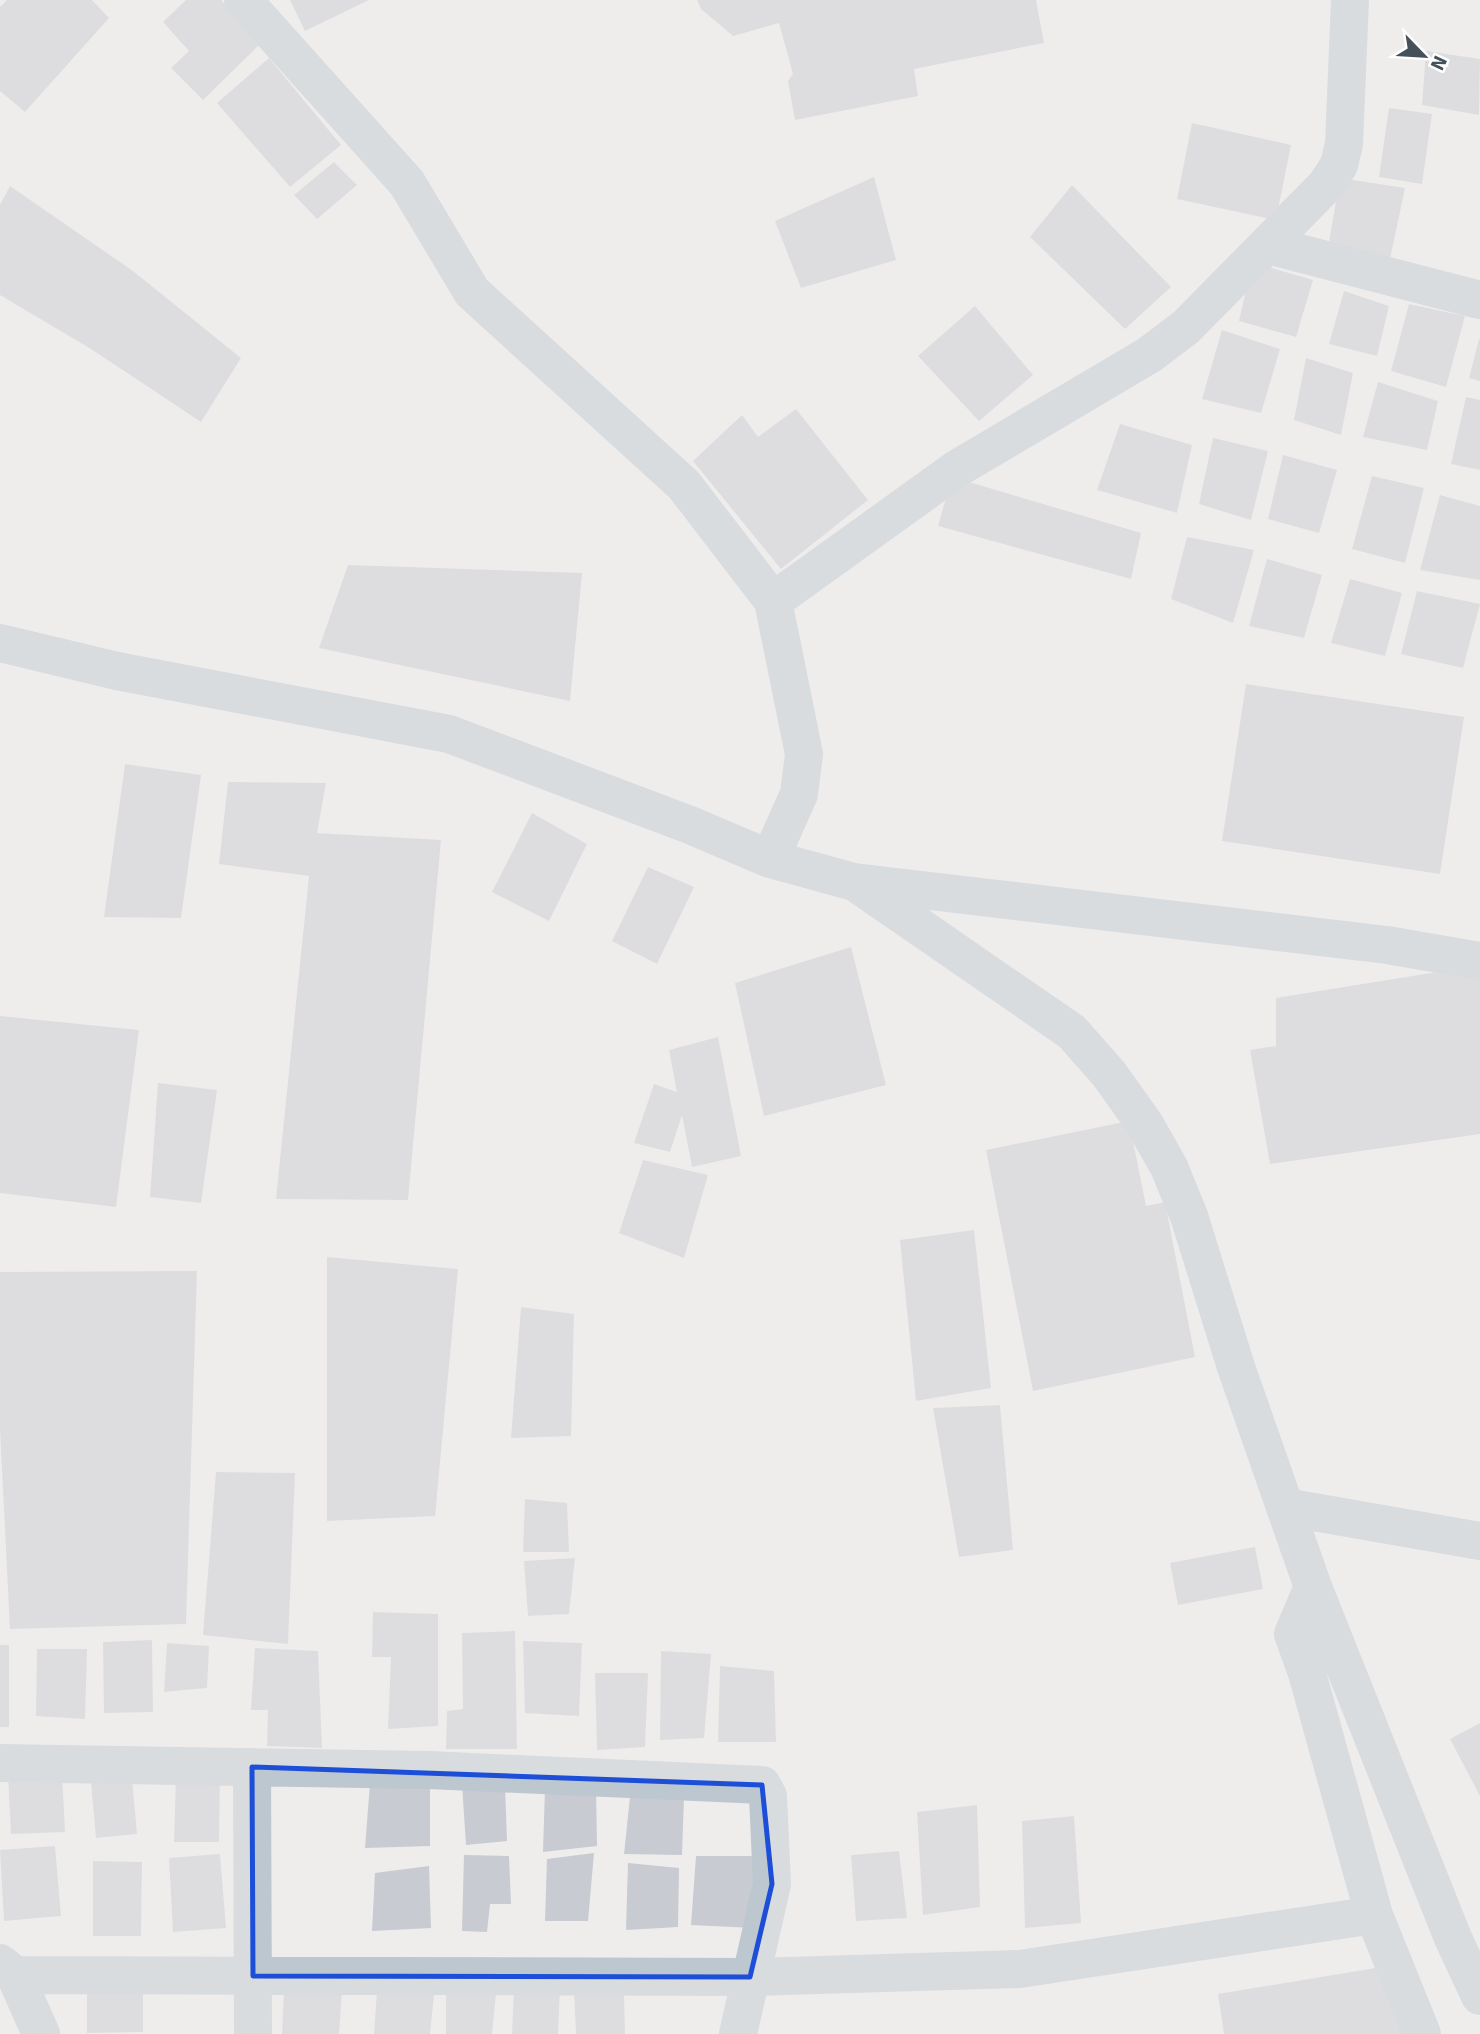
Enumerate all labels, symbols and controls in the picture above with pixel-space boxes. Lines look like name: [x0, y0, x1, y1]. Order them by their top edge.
north arrow: [1389, 21, 1459, 91]
text: N: [1425, 52, 1452, 74]

